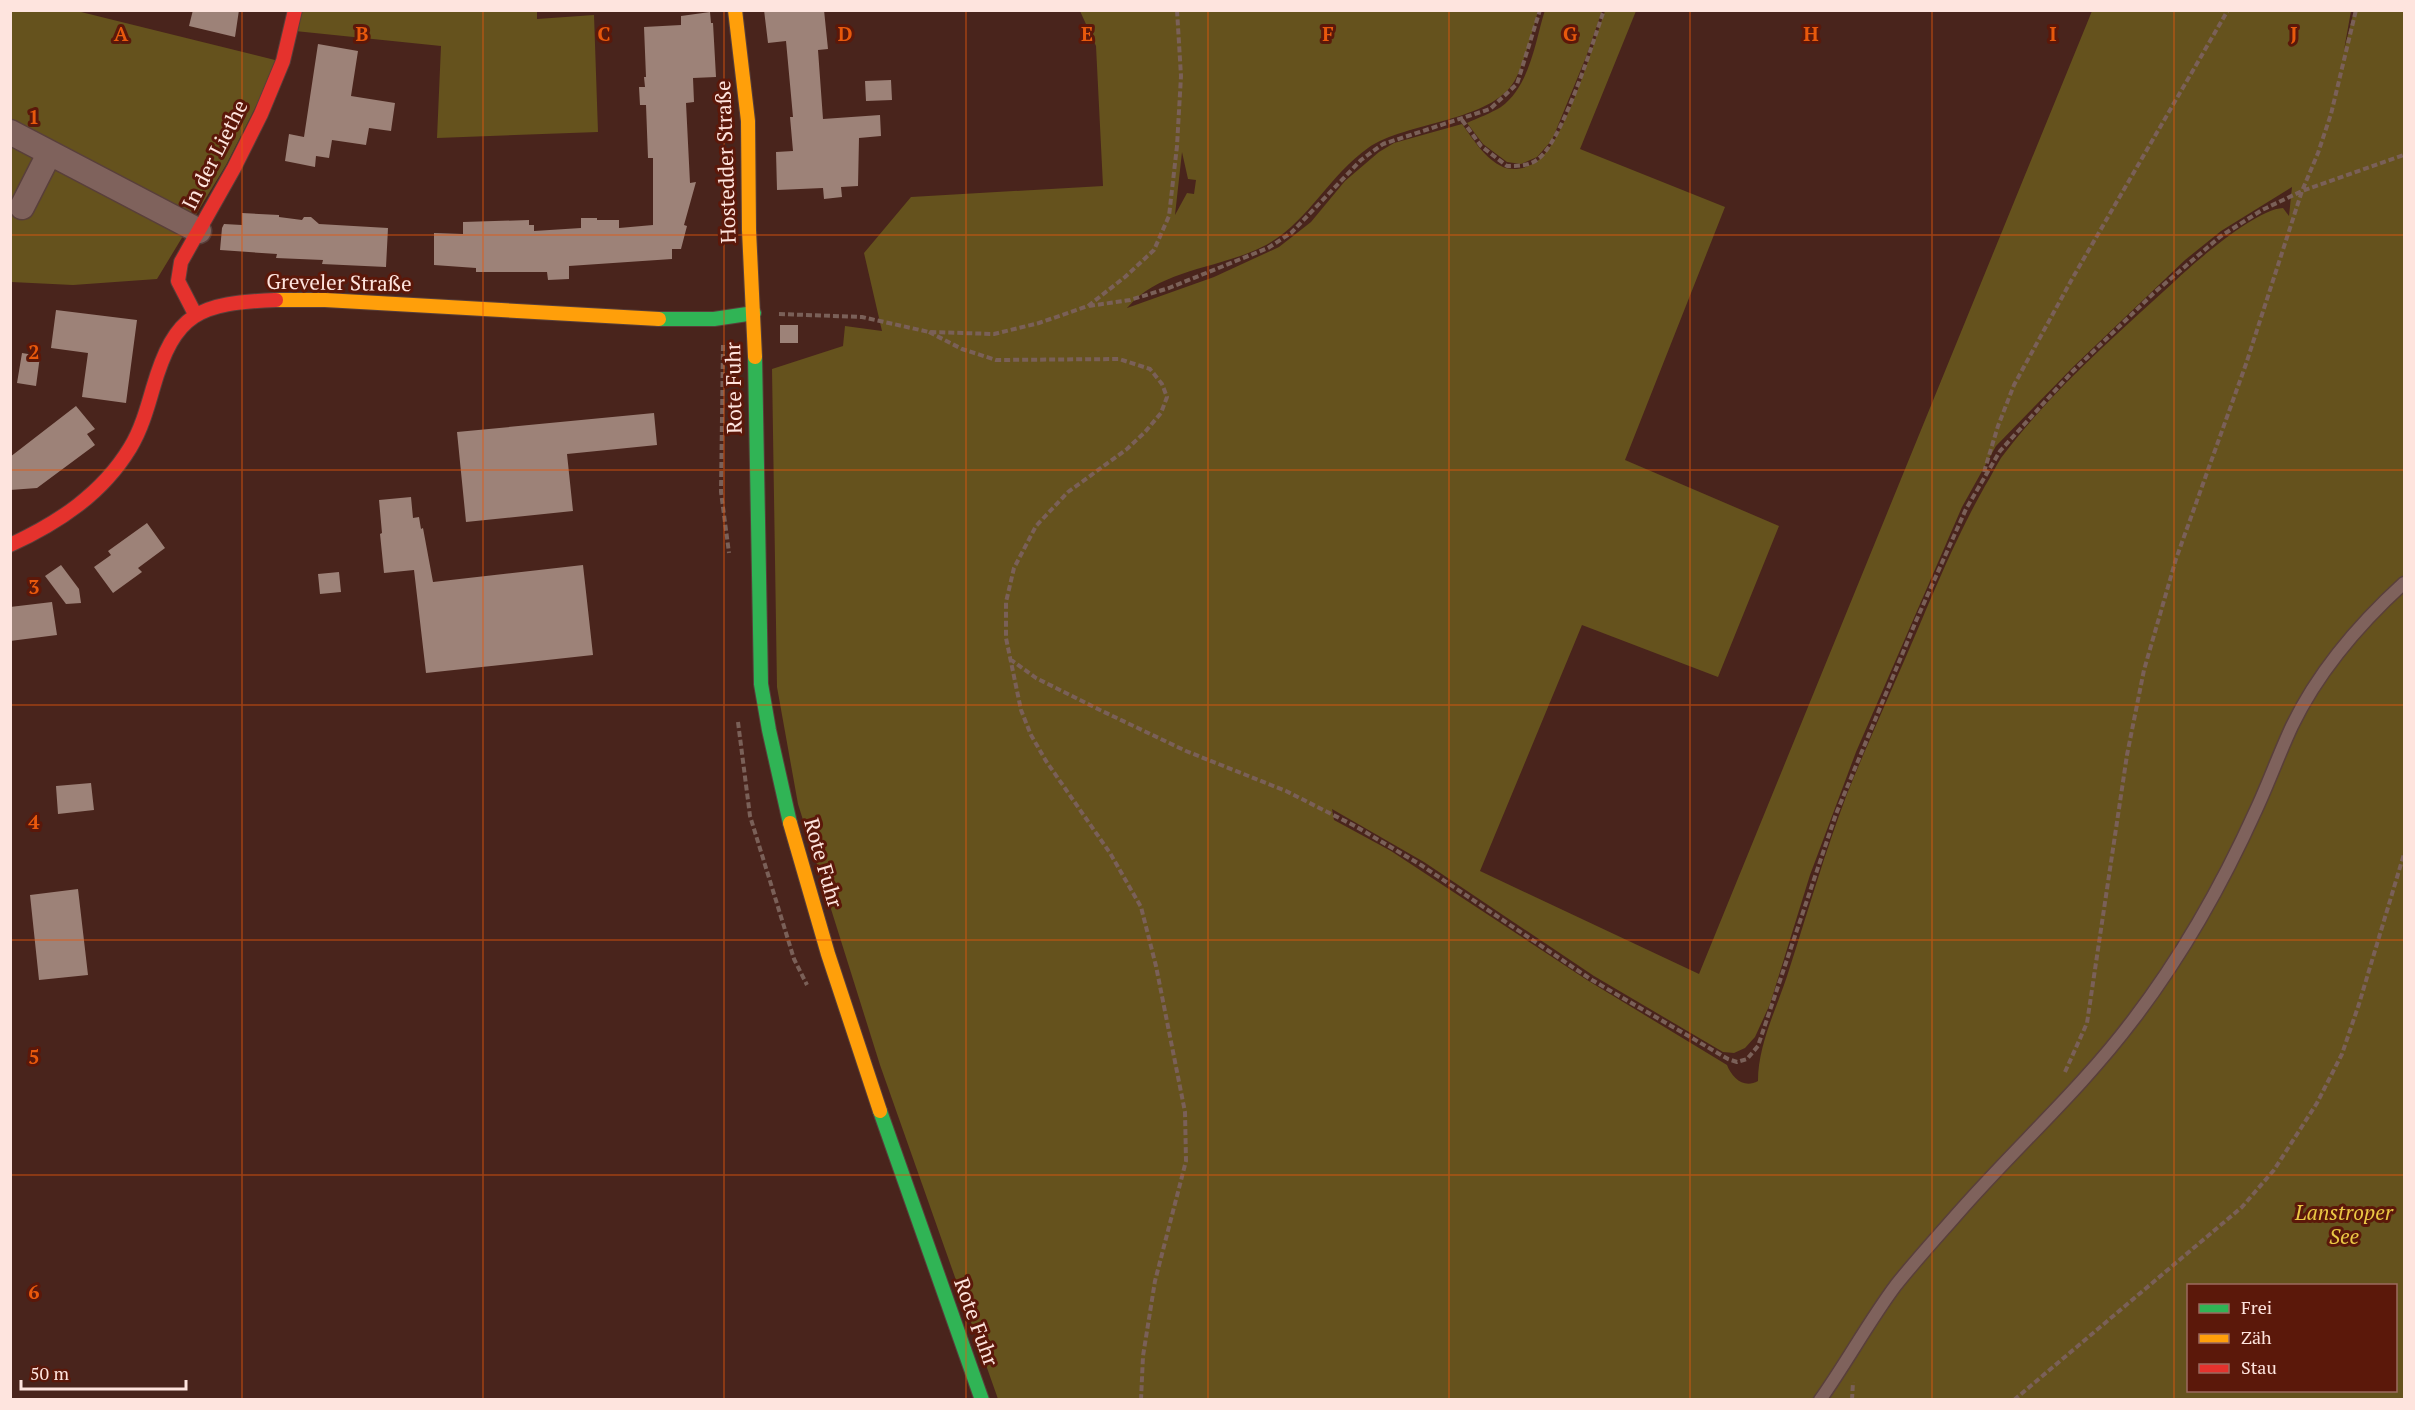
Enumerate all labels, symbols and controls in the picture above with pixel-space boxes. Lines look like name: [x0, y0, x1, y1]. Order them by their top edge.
text: A: [114, 20, 129, 47]
text: B: [356, 20, 369, 47]
text: C: [597, 20, 611, 47]
text: D: [838, 20, 852, 47]
text: E: [1081, 20, 1093, 47]
text: F: [1322, 20, 1334, 47]
text: G: [1563, 20, 1577, 47]
text: H: [1803, 20, 1819, 47]
text: I: [2049, 20, 2057, 47]
text: J: [2290, 20, 2298, 47]
street label: Hostedder Straße: [708, 80, 742, 244]
street label: In der Liethe: [175, 95, 254, 214]
text: 1: [28, 103, 40, 130]
street label: Greveler Straße: [266, 267, 412, 297]
text: 2: [28, 338, 40, 365]
street label: Rote Fuhr: [718, 342, 748, 434]
text: 3: [28, 573, 40, 600]
text: 4: [28, 808, 40, 835]
street label: Rote Fuhr: [798, 815, 850, 911]
text: 5: [28, 1043, 40, 1070]
park label: Lanstroper See: [2294, 1198, 2394, 1250]
street label: Rote Fuhr: [948, 1274, 1006, 1370]
text: 6: [28, 1278, 40, 1305]
legend: [2187, 1284, 2397, 1392]
text: Frei: [2241, 1295, 2272, 1319]
text: Zäh: [2241, 1325, 2272, 1349]
scale bar: [21, 1353, 186, 1391]
text: Stau: [2241, 1355, 2277, 1379]
text: 50 m: [30, 1361, 70, 1385]

